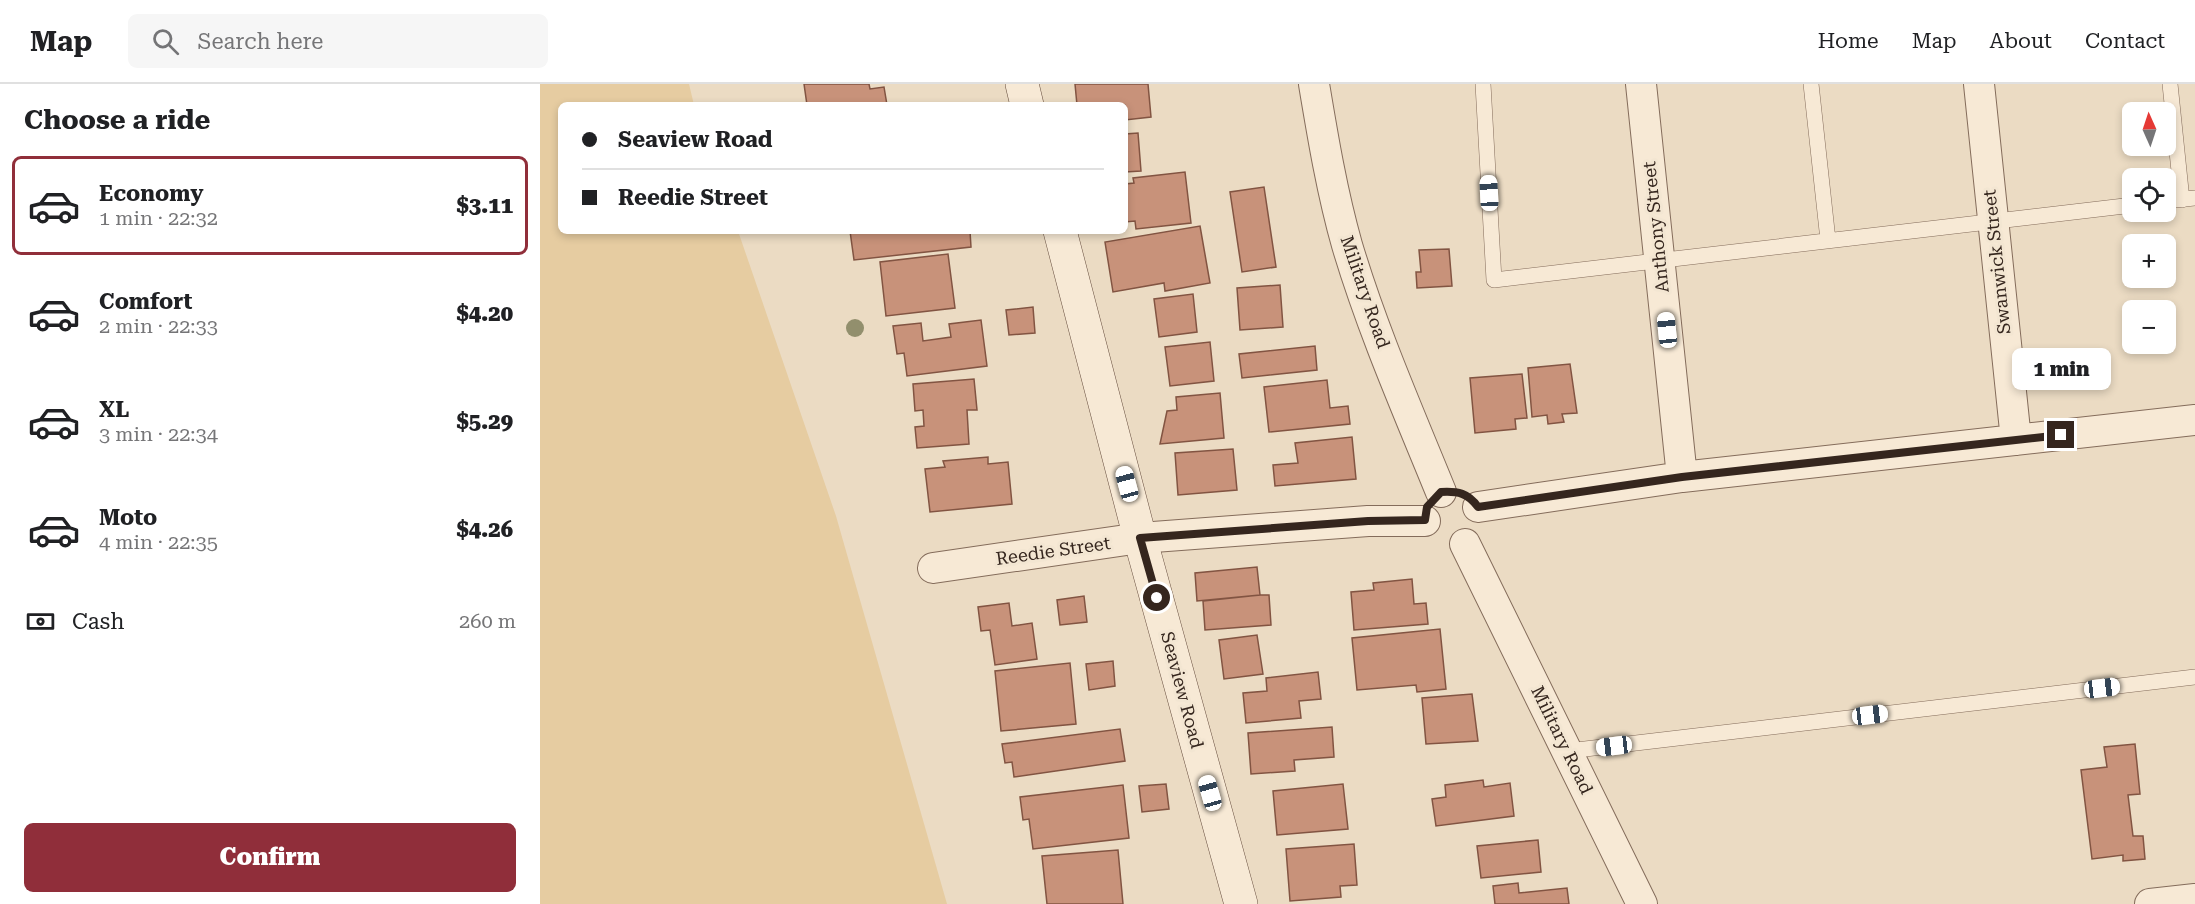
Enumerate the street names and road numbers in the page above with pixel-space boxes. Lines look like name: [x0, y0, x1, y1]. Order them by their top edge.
street label: Anthony Street: [1638, 160, 1673, 294]
street label: Swanwick Street: [1978, 188, 2015, 335]
street label: Military Road: [1336, 233, 1395, 351]
street label: Reedie Street: [994, 532, 1112, 569]
street label: Seaview Road: [1157, 629, 1208, 751]
street label: Military Road: [1527, 682, 1598, 798]

